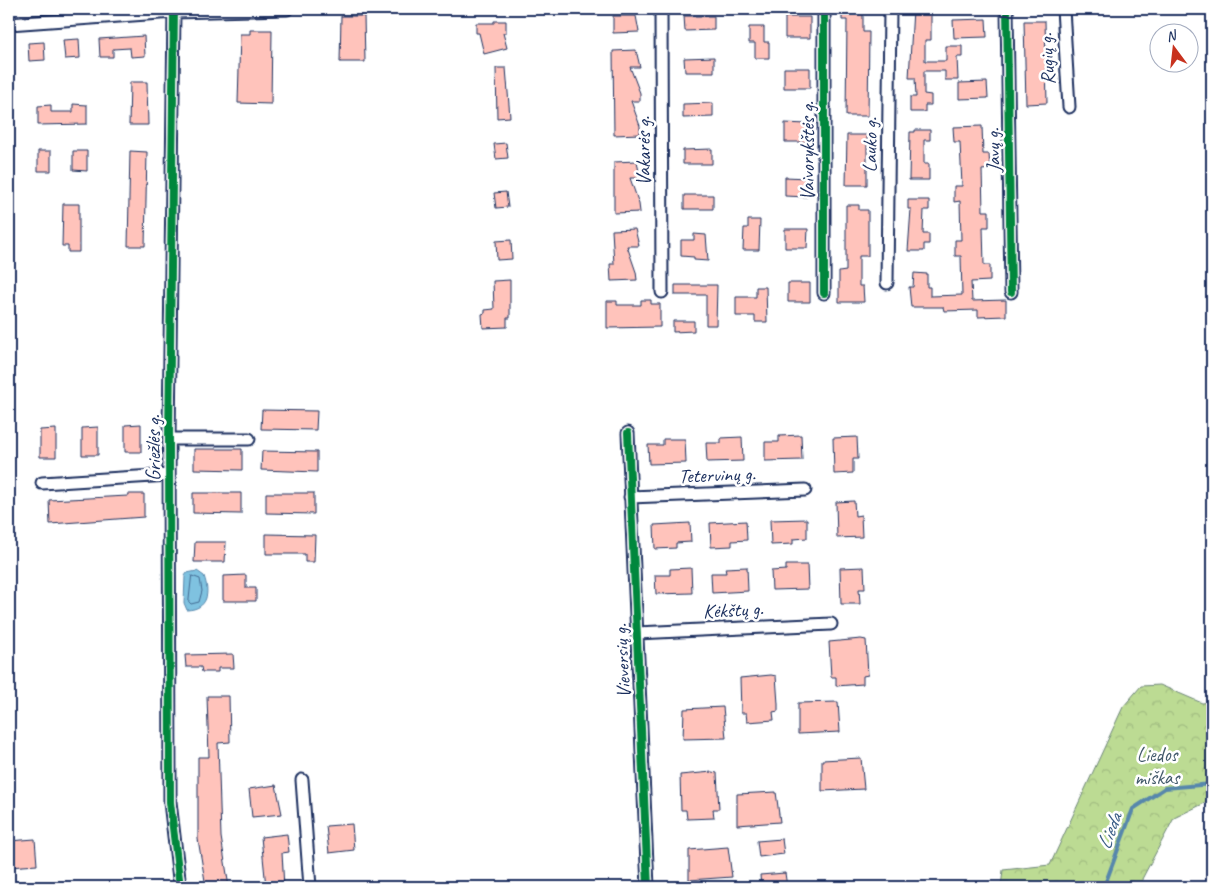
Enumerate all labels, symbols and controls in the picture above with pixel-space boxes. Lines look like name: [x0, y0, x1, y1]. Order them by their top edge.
north arrow: [1148, 22, 1198, 72]
text: N: [1164, 26, 1179, 45]
street label: Rugių g.: [1033, 33, 1061, 85]
street label: Vaivorykštės g.: [795, 101, 820, 200]
street label: Vakarės g.: [631, 116, 656, 186]
street label: Lauko g.: [857, 117, 883, 173]
street label: Javų g.: [980, 128, 1006, 173]
street label: Griežlės g.: [141, 415, 166, 481]
street label: Tetervinų g.: [678, 461, 756, 489]
street label: Kėkštų g.: [702, 596, 764, 624]
street label: Vieversių g.: [608, 623, 636, 699]
park label: Liedos miškas: [1135, 742, 1181, 790]
water label: Lieda: [1090, 807, 1129, 853]

